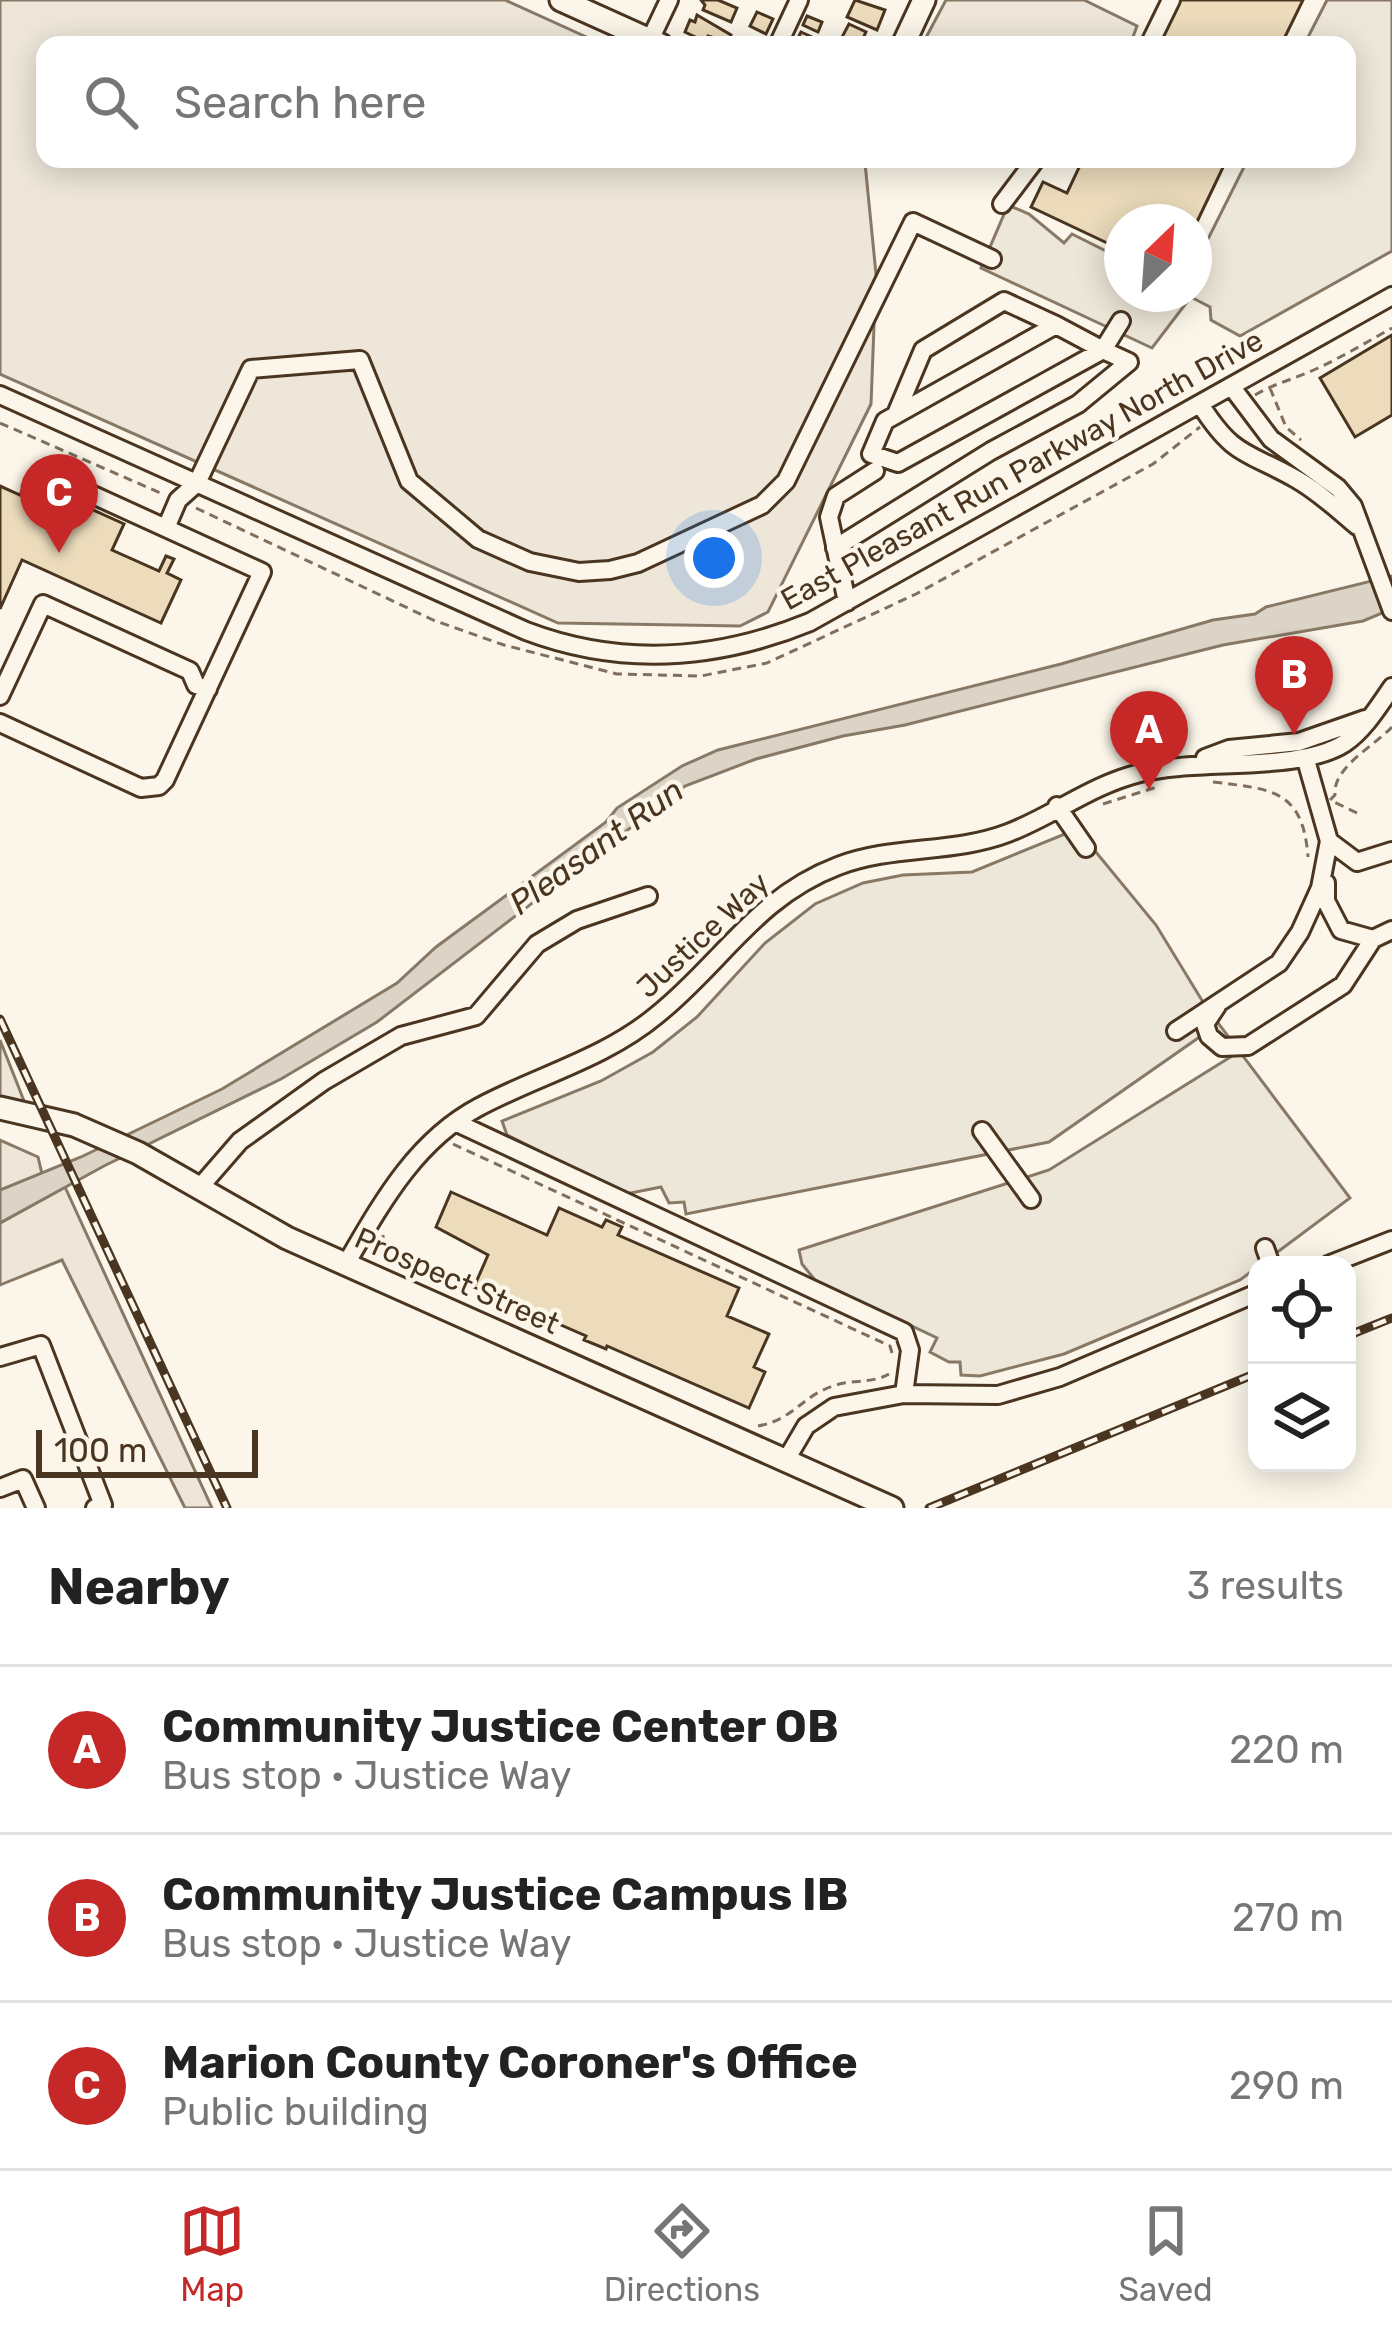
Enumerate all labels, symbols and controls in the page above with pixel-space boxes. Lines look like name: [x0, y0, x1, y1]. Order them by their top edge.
search box: [36, 36, 1356, 168]
icon: search: [78, 69, 144, 135]
text: Search here: [174, 76, 426, 129]
north arrow: [1104, 204, 1212, 312]
street label: East Pleasant Run Parkway North Drive: [775, 322, 1269, 618]
pin: C: [20, 454, 98, 553]
your location: [684, 528, 744, 588]
pin: B: [1255, 636, 1333, 735]
pin: A: [1110, 691, 1188, 790]
water label: Pleasant Run: [502, 770, 691, 923]
street label: Justice Way: [629, 865, 777, 1005]
street label: Prospect Street: [349, 1220, 565, 1342]
map controls: [1248, 1256, 1356, 1472]
button: locate: [1248, 1256, 1356, 1364]
button: layers: [1248, 1364, 1356, 1472]
scale bar: [36, 1424, 258, 1477]
text: 100 m: [54, 1431, 147, 1470]
text: Nearby: [48, 1556, 230, 1617]
text: 3 results: [1187, 1563, 1344, 1609]
text: Community Justice Center OB: [162, 1700, 839, 1753]
text: A: [73, 1727, 101, 1773]
text: 220 m: [1229, 1727, 1344, 1773]
text: Bus stop · Justice Way: [162, 1753, 572, 1799]
text: Community Justice Campus IB: [162, 1868, 848, 1921]
text: B: [73, 1895, 101, 1941]
text: 270 m: [1232, 1895, 1344, 1941]
text: Bus stop · Justice Way: [162, 1921, 572, 1967]
text: Marion County Coroner's Office: [162, 2036, 858, 2089]
text: C: [73, 2063, 101, 2109]
text: 290 m: [1229, 2063, 1344, 2109]
text: Public building: [162, 2089, 429, 2135]
tab: Map: [179, 2198, 245, 2309]
tab: Directions: [604, 2198, 760, 2309]
tab: Saved: [1119, 2198, 1213, 2309]

